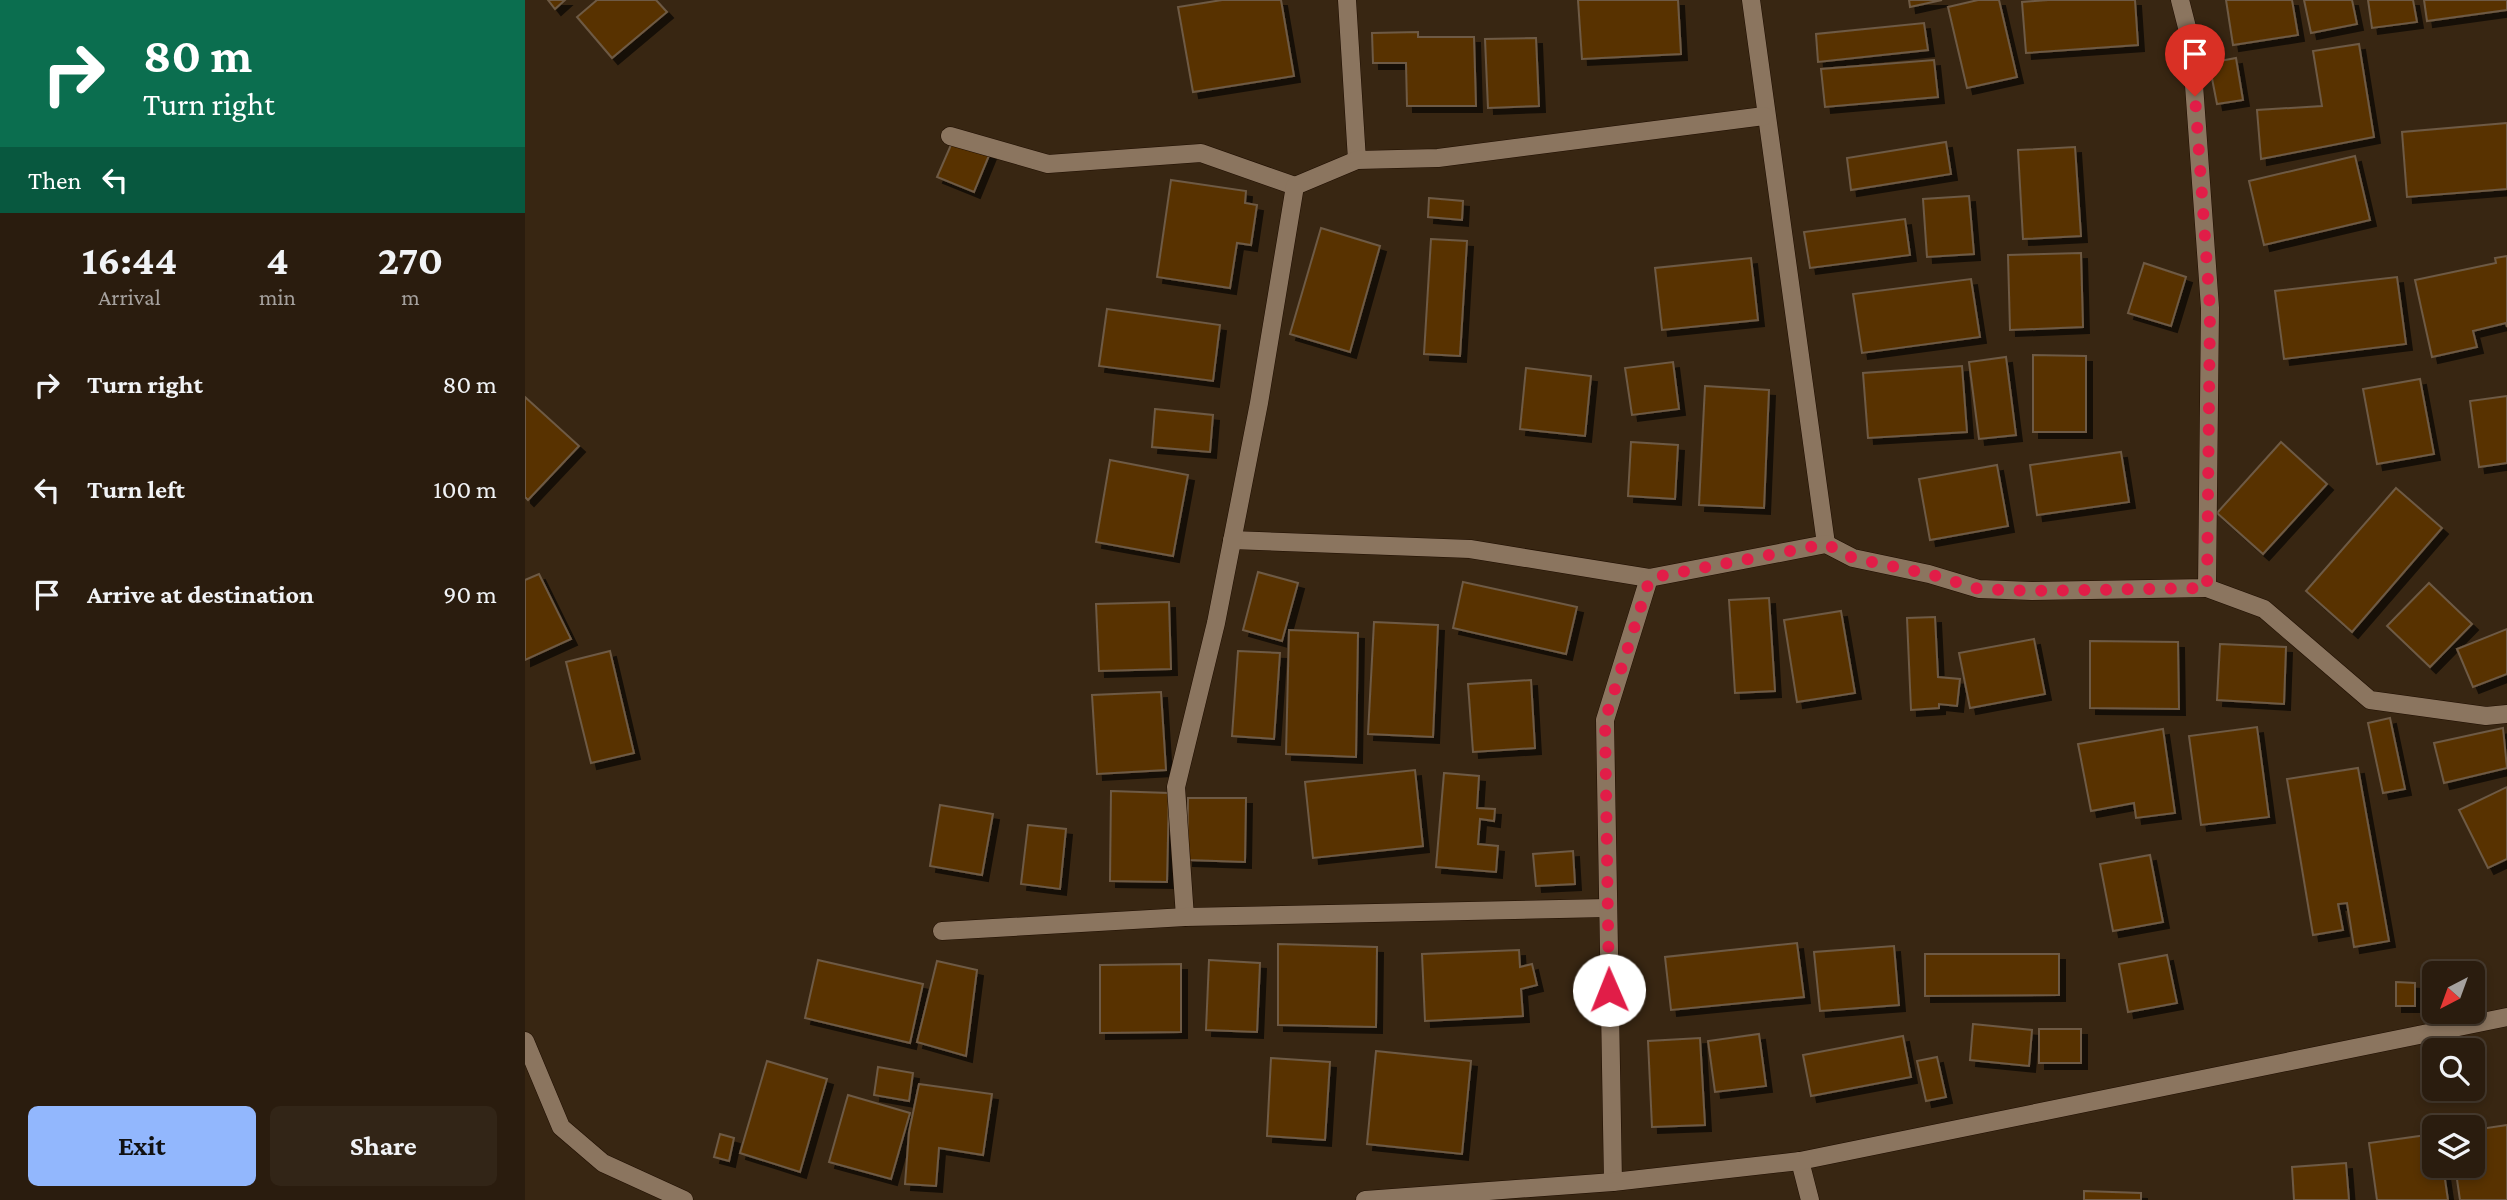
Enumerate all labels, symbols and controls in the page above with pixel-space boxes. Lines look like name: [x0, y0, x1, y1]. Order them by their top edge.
pin: [2165, 24, 2225, 96]
icon: right: [28, 28, 119, 119]
text: 80 m: [143, 28, 252, 83]
icon: arrive: [2176, 35, 2214, 73]
text: Turn right: [143, 86, 275, 122]
icon: left: [96, 161, 134, 199]
text: Then: [28, 166, 82, 195]
text: 16:44: [82, 236, 177, 283]
text: 4: [266, 236, 289, 283]
text: 270: [378, 236, 443, 283]
text: Arrival: [98, 284, 161, 310]
text: min: [259, 284, 296, 310]
text: m: [401, 284, 420, 310]
icon: right: [28, 366, 66, 404]
text: Turn right: [87, 370, 203, 399]
text: 80 m: [443, 370, 497, 399]
icon: left: [28, 471, 66, 509]
text: Turn left: [87, 475, 185, 504]
text: 100 m: [433, 475, 497, 504]
icon: arrive: [28, 576, 66, 614]
text: Arrive at destination: [87, 580, 314, 609]
text: 90 m: [443, 580, 497, 609]
position arrow: [1572, 953, 1646, 1027]
north arrow: [2422, 961, 2485, 1024]
map controls: [2422, 961, 2485, 1178]
button: search: [2422, 1038, 2485, 1101]
button: Exit: [28, 1106, 256, 1186]
button: Share: [270, 1106, 497, 1186]
button: layers: [2422, 1115, 2485, 1178]

